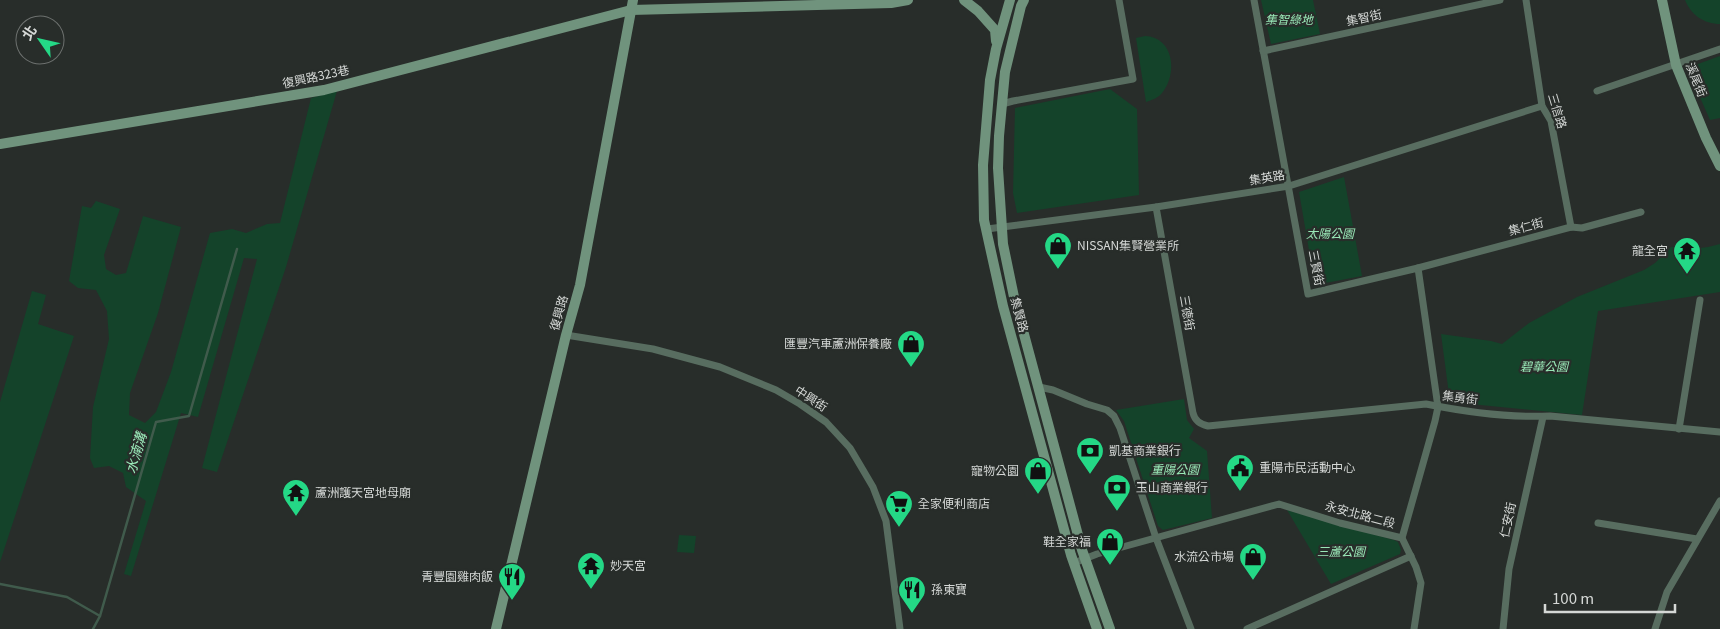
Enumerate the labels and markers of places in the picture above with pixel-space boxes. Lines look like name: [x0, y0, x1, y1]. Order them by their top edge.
shop icon: NISSAN集賢營業所: [1043, 231, 1073, 270]
place label: NISSAN集賢營業所: [1077, 236, 1179, 253]
temple icon: 龍全宮: [1672, 236, 1702, 275]
place label: 龍全宮: [1632, 241, 1668, 258]
shop icon: 匯豐汽車蘆洲保養廠: [896, 329, 926, 368]
place label: 匯豐汽車蘆洲保養廠: [784, 334, 892, 351]
bank icon: 凱基商業銀行: [1075, 436, 1105, 475]
place label: 凱基商業銀行: [1109, 441, 1181, 458]
public building icon: 重陽市民活動中心: [1225, 453, 1255, 492]
shop icon: 寵物公園: [1023, 456, 1053, 495]
place label: 重陽市民活動中心: [1259, 458, 1355, 475]
place label: 寵物公園: [971, 461, 1019, 478]
bank icon: 玉山商業銀行: [1102, 473, 1132, 512]
temple icon: 蘆洲護天宮地母廟: [281, 478, 311, 517]
place label: 玉山商業銀行: [1136, 478, 1208, 495]
place label: 蘆洲護天宮地母廟: [315, 483, 411, 500]
supermarket icon: 全家便利商店: [884, 489, 914, 528]
place label: 全家便利商店: [918, 494, 990, 511]
shop icon: 鞋全家福: [1095, 527, 1125, 566]
place label: 鞋全家福: [1043, 532, 1091, 549]
shop icon: 水流公市場: [1238, 542, 1268, 581]
place label: 水流公市場: [1174, 547, 1234, 564]
temple icon: 妙天宮: [576, 551, 606, 590]
place label: 妙天宮: [610, 556, 646, 573]
restaurant icon: 青豐園雞肉飯: [497, 562, 527, 601]
place label: 青豐園雞肉飯: [421, 567, 493, 584]
restaurant icon: 孫東寶: [897, 575, 927, 614]
place label: 孫東寶: [931, 580, 967, 597]

